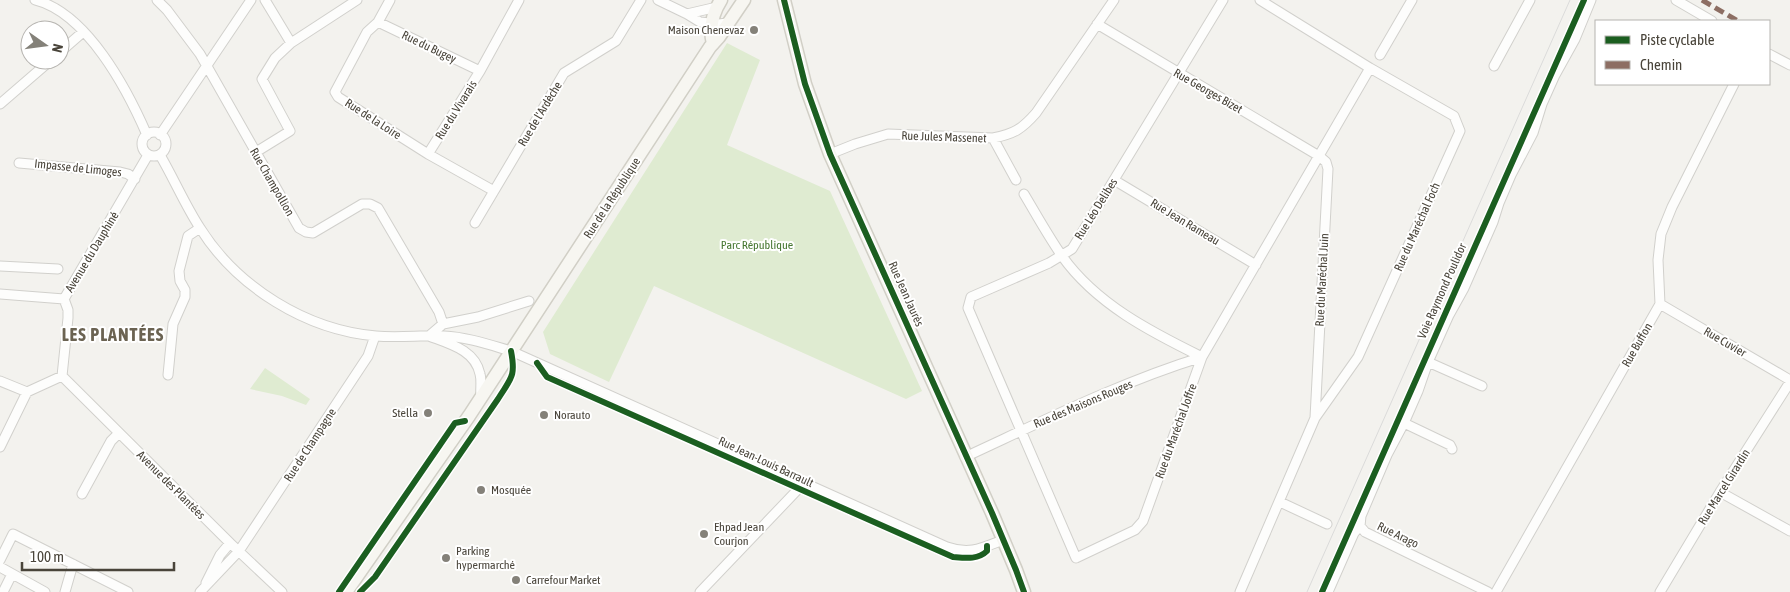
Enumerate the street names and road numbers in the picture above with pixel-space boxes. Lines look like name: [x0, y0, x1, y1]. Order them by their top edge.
street label: Rue du Bugey: [400, 28, 458, 66]
street label: Rue Georges Bizet: [1171, 66, 1245, 117]
street label: Rue du Vivarais: [432, 78, 480, 142]
street label: Rue de l'Ardèche: [515, 79, 565, 149]
street label: Rue de la Loire: [342, 96, 404, 142]
street label: Rue Jules Massenet: [901, 129, 987, 146]
street label: Rue Champollion: [247, 145, 297, 219]
street label: Rue de la République: [581, 155, 643, 241]
street label: Impasse de Limoges: [34, 156, 122, 180]
street label: Rue Léo Delibes: [1072, 176, 1120, 242]
street label: Rue du Maréchal Foch: [1391, 180, 1443, 274]
street label: Rue Jean Rameau: [1148, 196, 1222, 248]
street label: Avenue du Dauphiné: [62, 209, 122, 295]
street label: Rue du Maréchal Juin: [1313, 233, 1331, 327]
street label: Voie Raymond Poulidor: [1415, 241, 1470, 341]
street label: Rue Jean Jaurès: [885, 259, 927, 329]
street label: Rue Buffon: [1619, 321, 1655, 369]
street label: Rue Cuvier: [1701, 324, 1749, 360]
street label: Rue des Maisons Rouges: [1032, 377, 1134, 431]
street label: Rue du Maréchal Joffre: [1152, 382, 1200, 480]
street label: Rue de Champagne: [281, 406, 339, 484]
street label: Rue Jean-Louis Barrault: [716, 434, 816, 490]
street label: Rue Marcel Girardin: [1695, 447, 1753, 527]
street label: Avenue des Plantées: [134, 448, 208, 522]
street label: Rue Arago: [1375, 519, 1421, 551]

